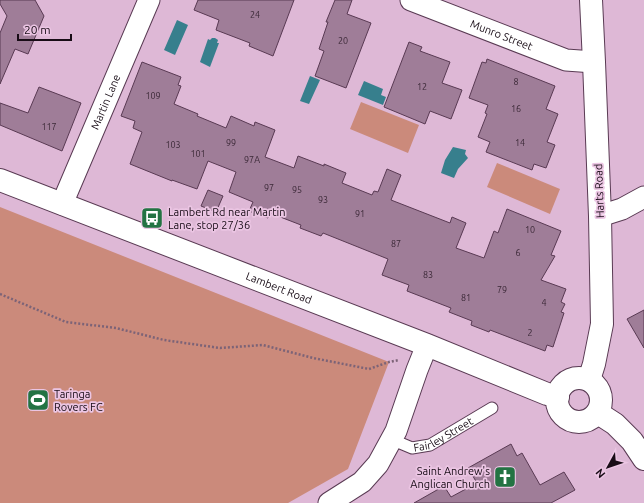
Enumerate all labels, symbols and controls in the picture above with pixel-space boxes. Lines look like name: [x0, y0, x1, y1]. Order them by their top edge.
house number: 24: [250, 10, 260, 20]
scale bar: [18, 16, 71, 42]
street label: Munro Street: [469, 18, 535, 53]
text: 20 m: [24, 23, 51, 36]
house number: 20: [338, 36, 348, 46]
street label: Martin Lane: [88, 72, 123, 131]
house number: 8: [513, 77, 519, 87]
house number: 12: [417, 82, 427, 92]
house number: 109: [145, 91, 161, 101]
house number: 16: [511, 104, 521, 114]
house number: 117: [41, 122, 57, 132]
house number: 99: [226, 138, 236, 148]
house number: 14: [515, 138, 525, 148]
house number: 103: [165, 140, 181, 150]
house number: 101: [190, 149, 206, 159]
house number: 97A: [244, 155, 260, 165]
street label: Harts Road: [592, 164, 606, 218]
house number: 97: [264, 183, 274, 193]
house number: 95: [292, 185, 302, 195]
house number: 93: [318, 195, 328, 205]
bus stop icon: Lambert Rd near Martin Lane, stop 27/36: [139, 205, 165, 231]
place label: Lambert Rd near Martin Lane, stop 27/36: [168, 206, 285, 231]
house number: 91: [355, 209, 365, 219]
house number: 10: [525, 225, 535, 235]
house number: 87: [391, 239, 401, 249]
house number: 6: [515, 248, 521, 258]
street label: Lambert Road: [244, 270, 314, 306]
house number: 83: [423, 270, 433, 280]
house number: 79: [497, 285, 507, 295]
house number: 81: [461, 293, 471, 303]
house number: 4: [541, 298, 547, 308]
house number: 2: [527, 328, 533, 338]
sports icon: Taringa Rovers FC: [25, 387, 51, 413]
place label: Taringa Rovers FC: [54, 388, 103, 413]
street label: Fairley Street: [413, 414, 476, 454]
north arrow: [588, 447, 628, 487]
church icon: Saint Andrew's Anglican Church: [492, 464, 518, 490]
place label: Saint Andrew's Anglican Church: [410, 465, 490, 490]
text: N: [593, 466, 608, 480]

